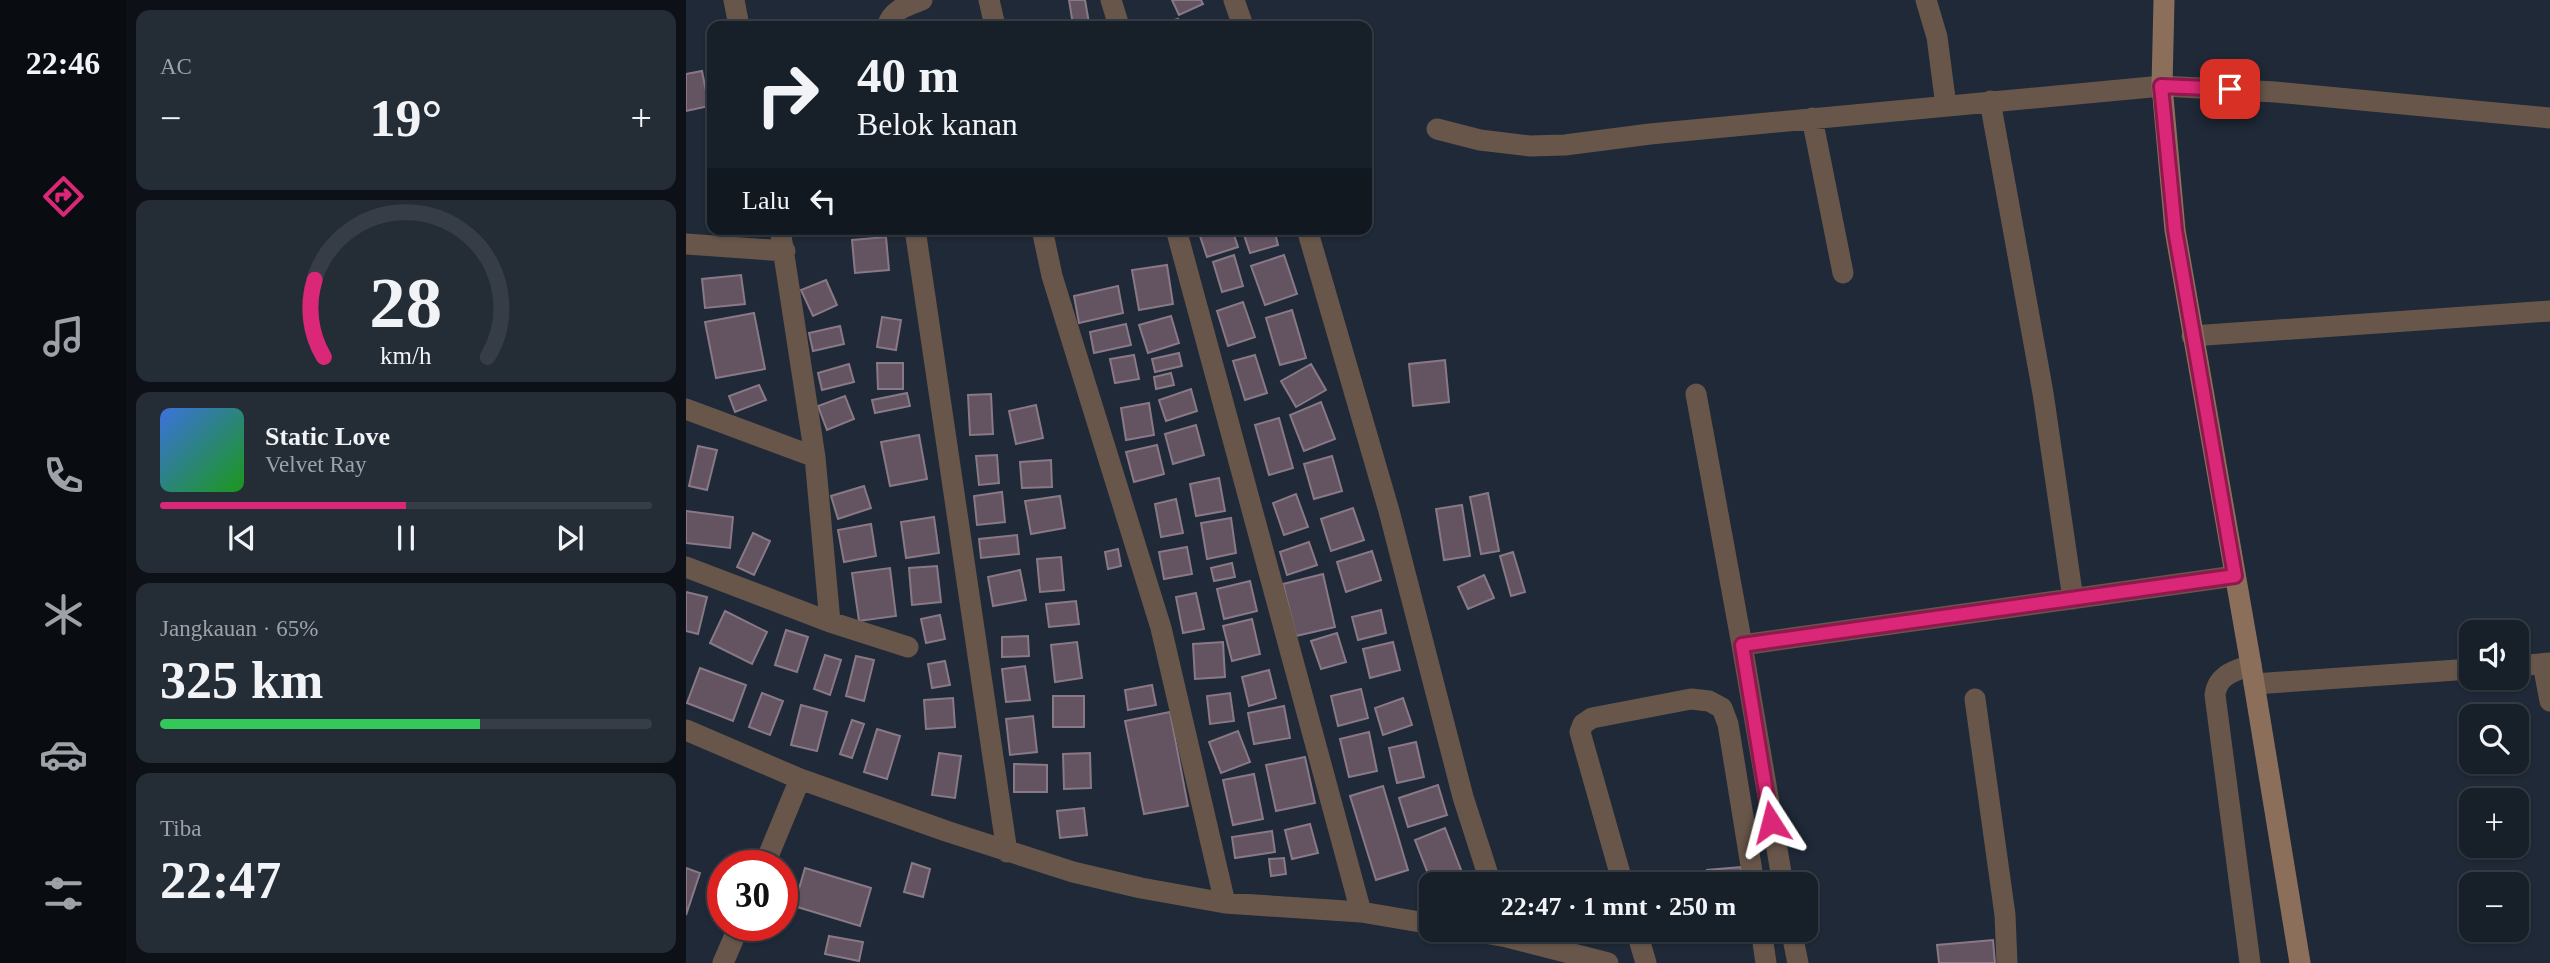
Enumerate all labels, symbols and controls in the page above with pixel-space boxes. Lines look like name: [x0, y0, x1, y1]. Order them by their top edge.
text: 22:46: [26, 45, 100, 81]
text: 40 m: [857, 48, 959, 103]
icon: right: [742, 49, 833, 140]
text: AC: [160, 54, 192, 79]
pin: [2200, 59, 2260, 119]
icon: arrive: [2211, 70, 2249, 108]
text: 19°: [370, 90, 442, 147]
text: −: [160, 97, 181, 139]
text: +: [631, 97, 652, 139]
text: Belok kanan: [857, 106, 1018, 142]
icon: directions: [39, 172, 88, 221]
icon: left: [804, 182, 842, 220]
text: Lalu: [742, 186, 790, 215]
text: 28: [370, 263, 442, 344]
icon: music: [39, 312, 88, 361]
text: km/h: [380, 342, 432, 369]
text: Static Love: [265, 422, 390, 451]
icon: phone: [39, 451, 88, 500]
text: Velvet Ray: [265, 452, 367, 477]
icon: previous: [223, 519, 261, 557]
icon: pause: [387, 519, 425, 557]
icon: next: [551, 519, 589, 557]
icon: climate: [39, 590, 88, 639]
text: Jangkauan · 65%: [160, 616, 318, 641]
map controls: [2459, 620, 2529, 942]
button: sound: [2459, 620, 2529, 690]
text: 325 km: [160, 652, 323, 709]
button: search: [2459, 704, 2529, 774]
icon: car: [39, 730, 88, 779]
position arrow: [1734, 785, 1808, 859]
button: +: [2459, 788, 2529, 858]
text: Tiba: [160, 816, 201, 841]
speed limit sign: 30: [707, 850, 798, 941]
text: 22:47: [160, 852, 281, 909]
icon: filters: [39, 869, 88, 918]
button: −: [2459, 872, 2529, 942]
text: 22:47 · 1 mnt · 250 m: [1501, 892, 1736, 921]

